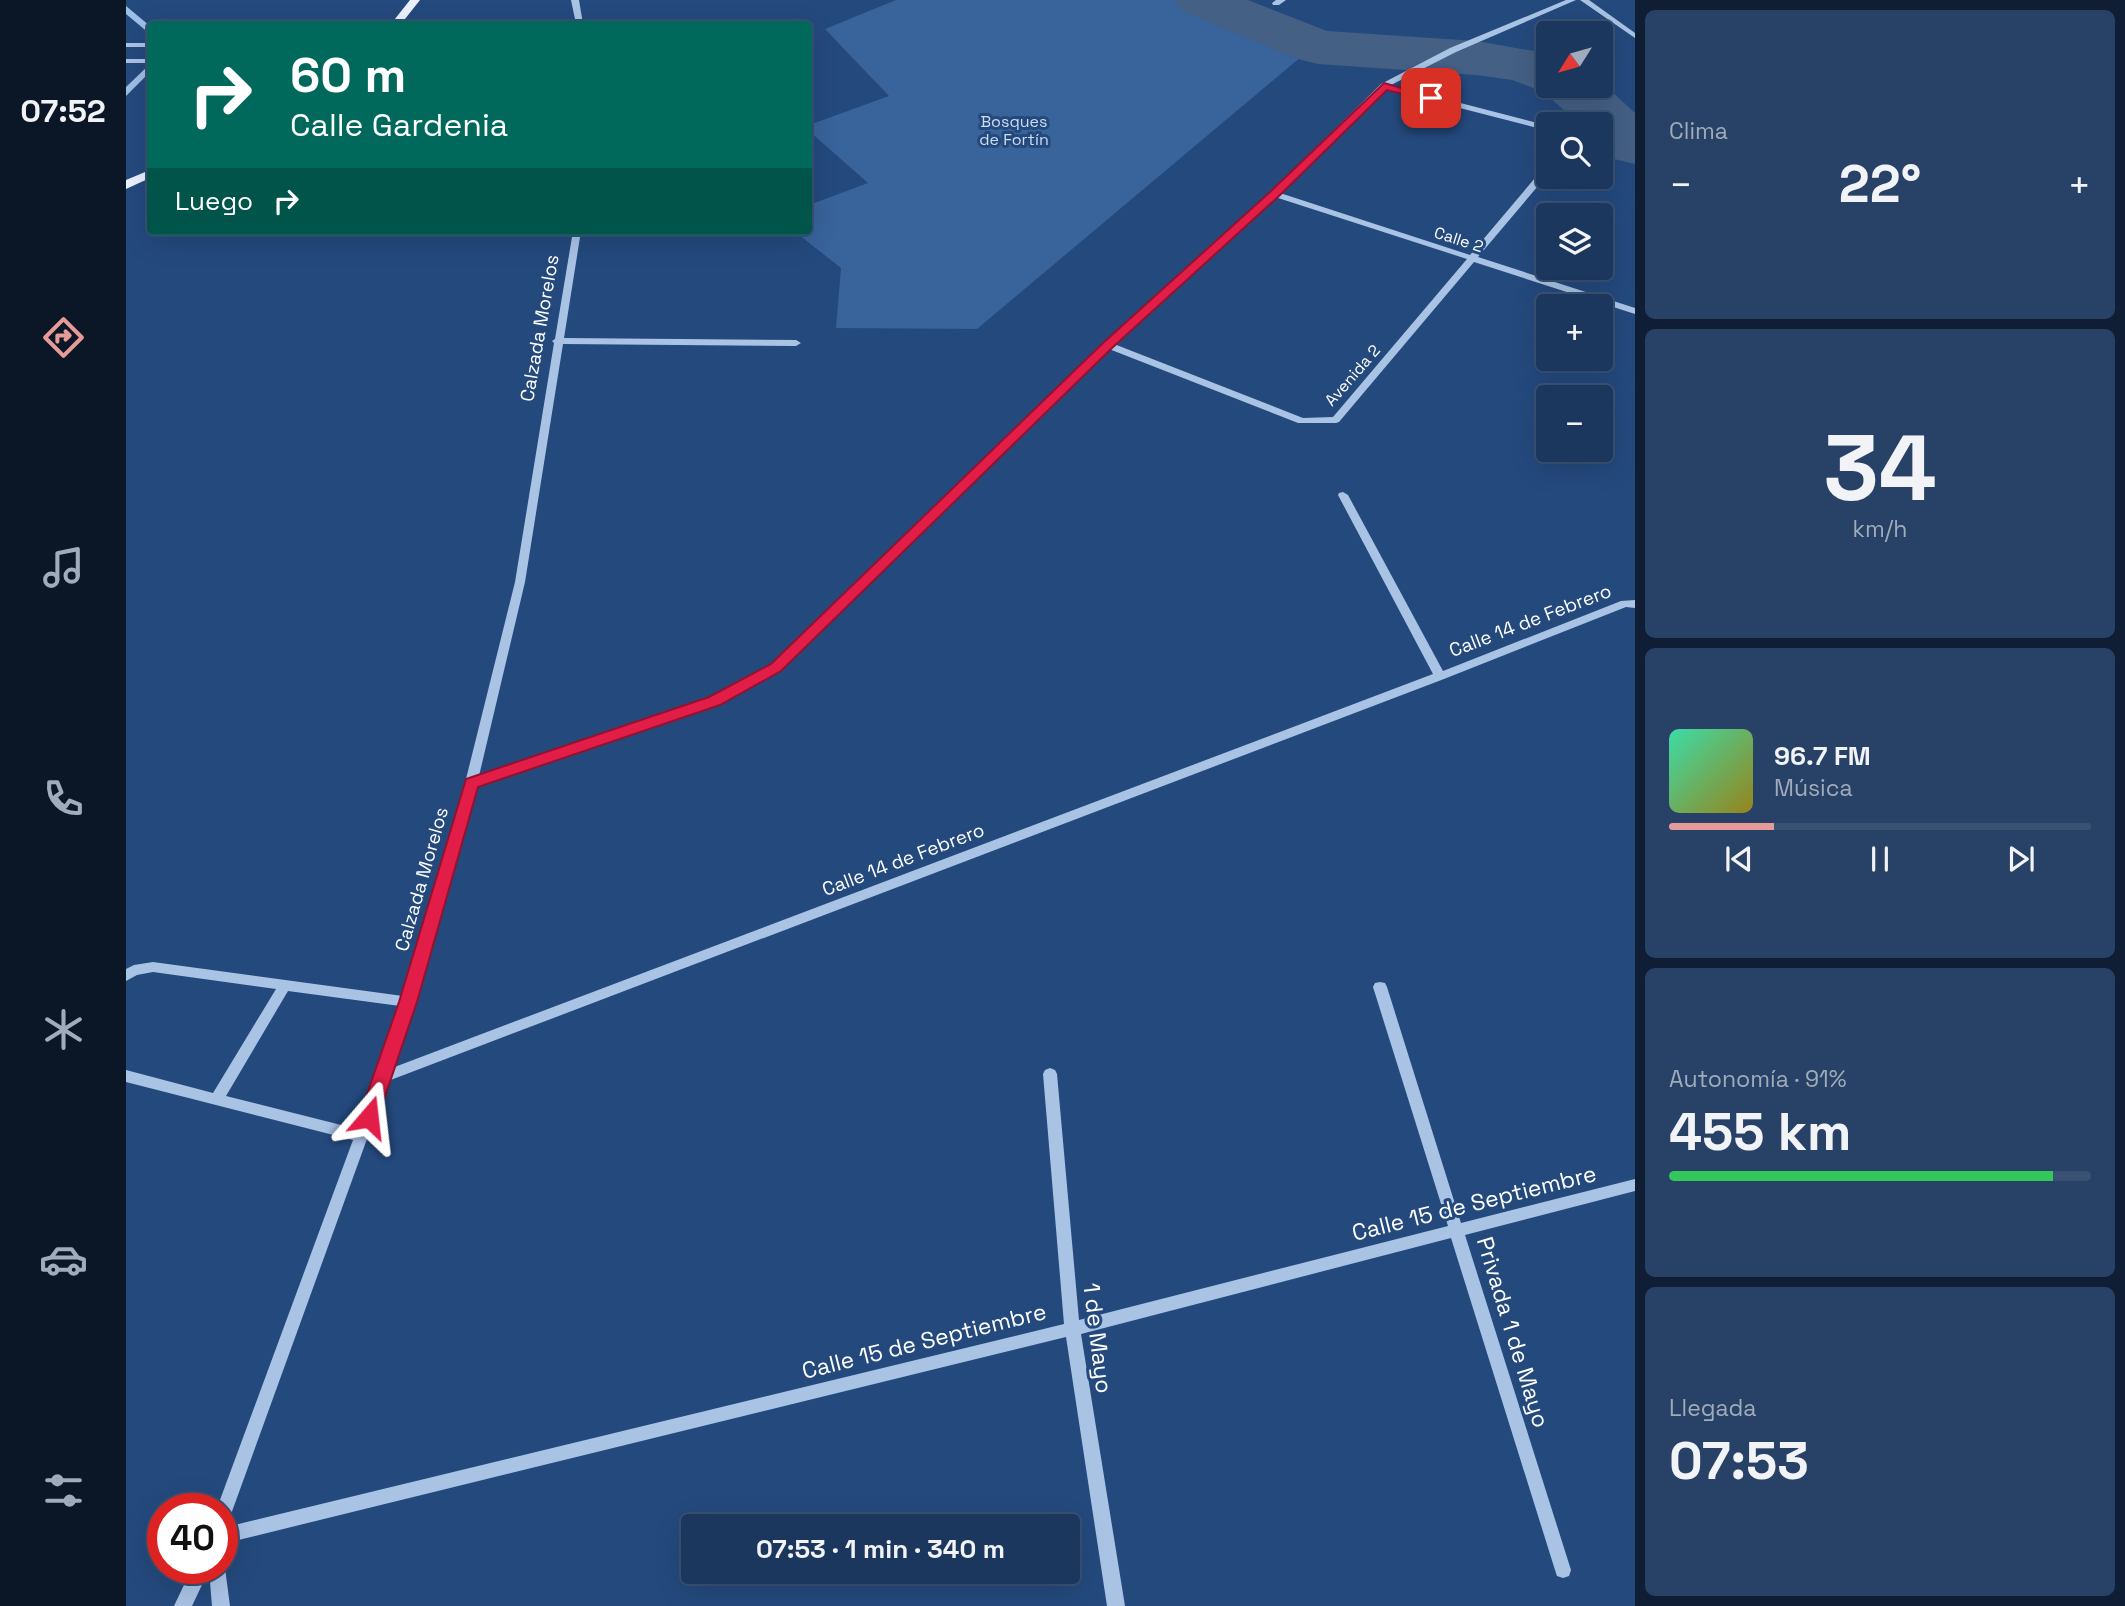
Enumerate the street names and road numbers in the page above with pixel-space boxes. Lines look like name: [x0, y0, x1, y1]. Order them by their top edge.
street label: Calle 2: [1432, 222, 1486, 257]
street label: Calzada Morelos: [514, 253, 565, 404]
street label: Avenida 2: [1320, 340, 1385, 410]
street label: Calle 14 de Febrero: [1445, 578, 1615, 663]
street label: Calzada Morelos: [389, 804, 454, 954]
street label: Calle 14 de Febrero: [818, 817, 988, 902]
street label: Calle 15 de Septiembre: [1349, 1158, 1599, 1248]
street label: Privada 1 de Mayo: [1470, 1233, 1556, 1431]
street label: 1 de Mayo: [1076, 1281, 1120, 1395]
street label: Calle 15 de Septiembre: [799, 1296, 1049, 1386]

